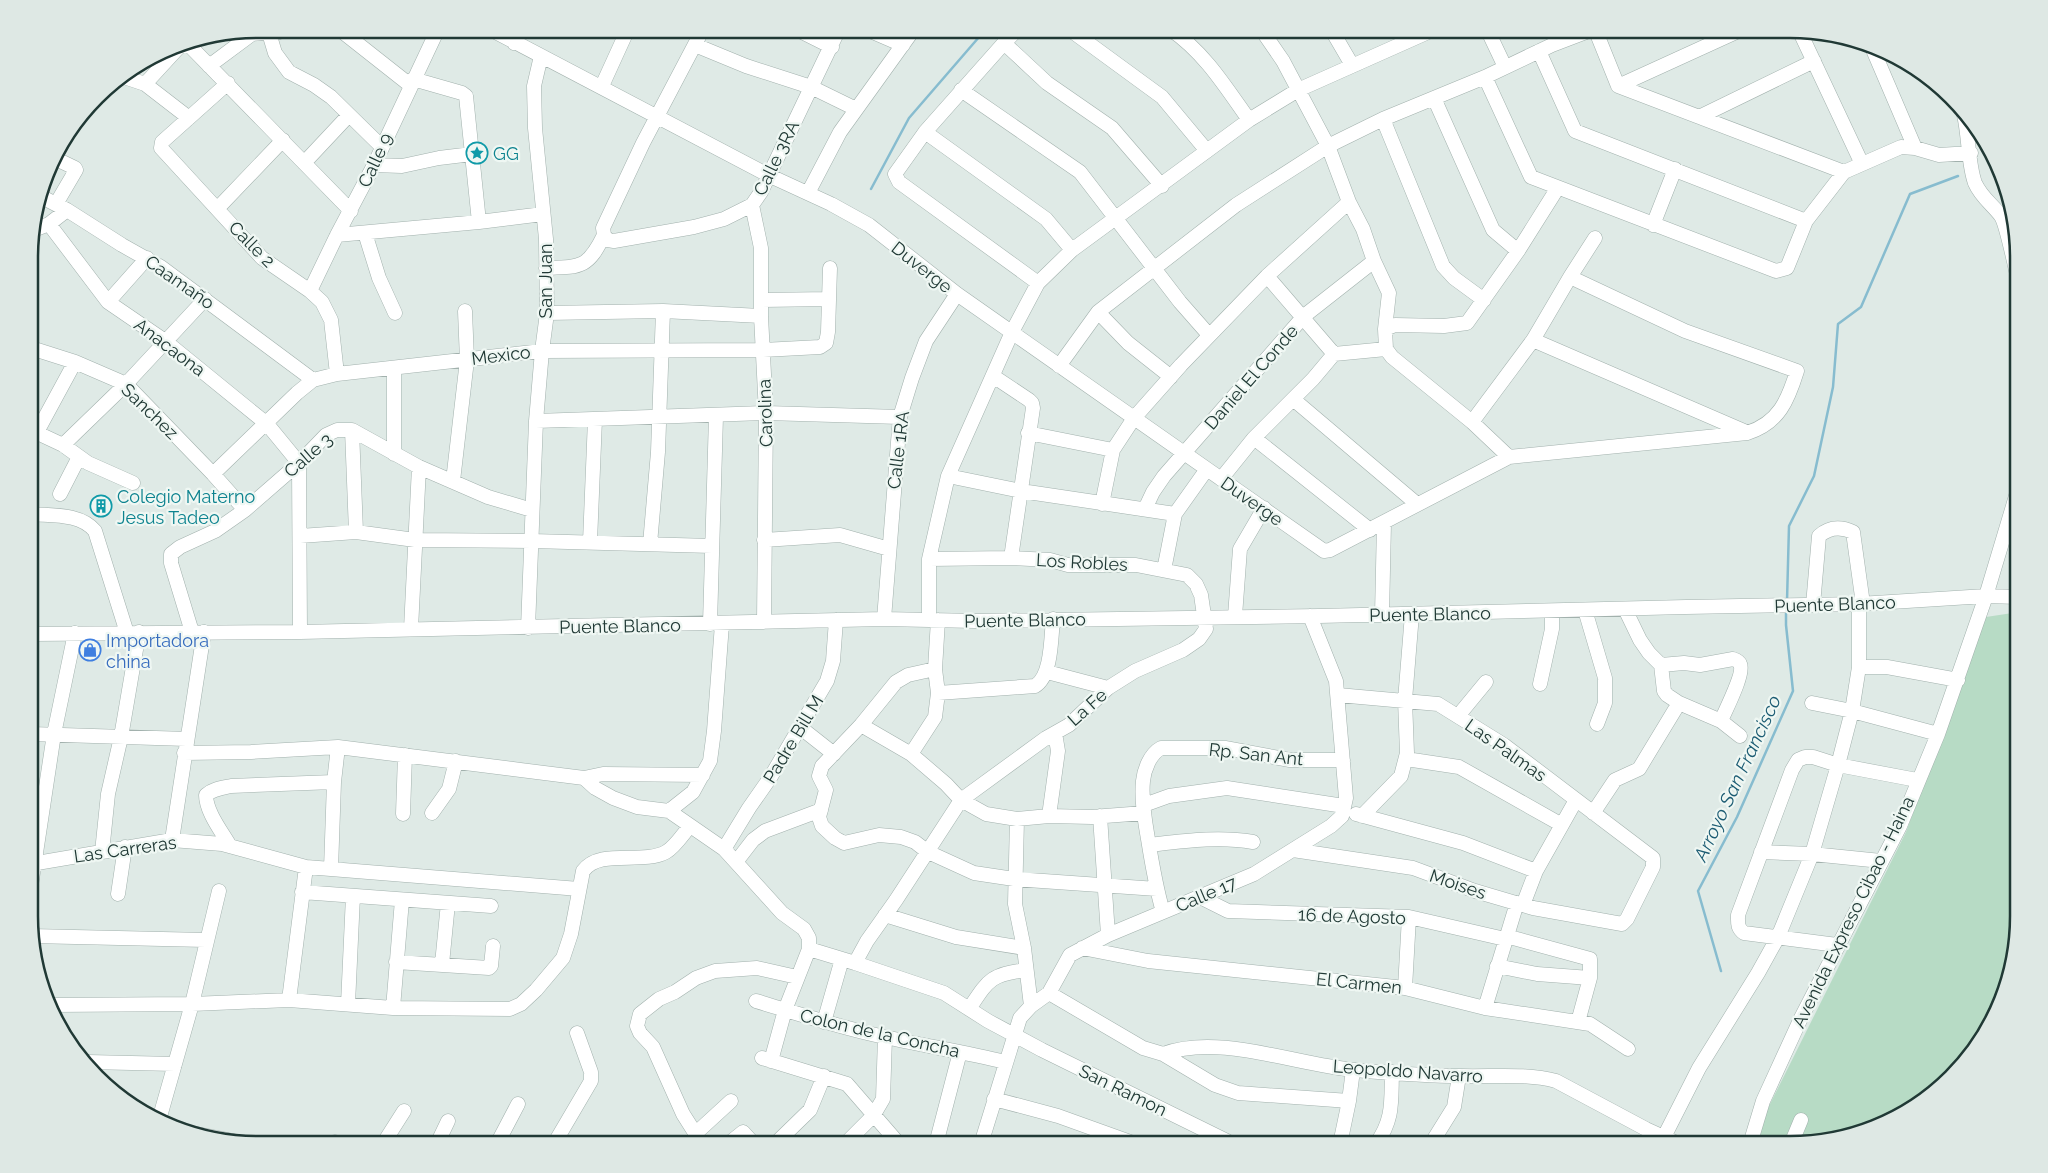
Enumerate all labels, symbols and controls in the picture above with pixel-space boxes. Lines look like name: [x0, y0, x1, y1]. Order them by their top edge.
street label: Calle 3RA: [749, 117, 803, 199]
street label: Calle 9: [353, 129, 397, 191]
place icon: GG: [465, 141, 489, 165]
place label: GG: [493, 143, 519, 164]
street label: Calle 2: [225, 217, 279, 271]
street label: Duverge: [887, 237, 957, 297]
street label: San Juan: [535, 244, 556, 318]
street label: Caamaño: [141, 251, 219, 314]
street label: Anacaona: [130, 314, 210, 380]
street label: Daniel El Conde: [1200, 320, 1302, 434]
street label: Mexico: [470, 341, 532, 369]
street label: Sanchez: [117, 379, 183, 443]
street label: Carolina: [753, 379, 777, 447]
street label: Calle 1RA: [883, 410, 913, 490]
street label: Calle 3: [280, 428, 336, 482]
street label: Duverge: [1217, 472, 1288, 530]
place label: Colegio Materno Jesus Tadeo: [117, 486, 256, 528]
building icon: Colegio Materno Jesus Tadeo: [89, 494, 113, 518]
street label: Los Robles: [1036, 549, 1129, 575]
street label: Puente Blanco: [1774, 591, 1896, 617]
street label: Puente Blanco: [1369, 602, 1491, 626]
street label: Puente Blanco: [964, 608, 1086, 632]
street label: Puente Blanco: [559, 614, 681, 638]
place label: Importadora china: [106, 630, 209, 672]
shop icon: Importadora china: [78, 638, 102, 662]
street label: La Fe: [1063, 684, 1111, 730]
street label: Padre Bill M: [759, 691, 827, 787]
water label: Arroyo San Francisco: [1688, 691, 1785, 865]
street label: Las Palmas: [1461, 714, 1551, 786]
street label: Rp. San Ant: [1208, 739, 1304, 769]
street label: Avenida Expreso Cibao - Haina: [1788, 793, 1918, 1031]
street label: Las Carreras: [72, 831, 178, 867]
street label: Moises: [1427, 865, 1489, 904]
street label: Calle 17: [1172, 872, 1240, 916]
street label: 16 de Agosto: [1298, 904, 1407, 928]
street label: El Carmen: [1315, 968, 1403, 998]
street label: Colon de la Concha: [798, 1004, 962, 1062]
street label: Leopoldo Navarro: [1332, 1055, 1484, 1087]
street label: San Ramon: [1076, 1060, 1170, 1120]

